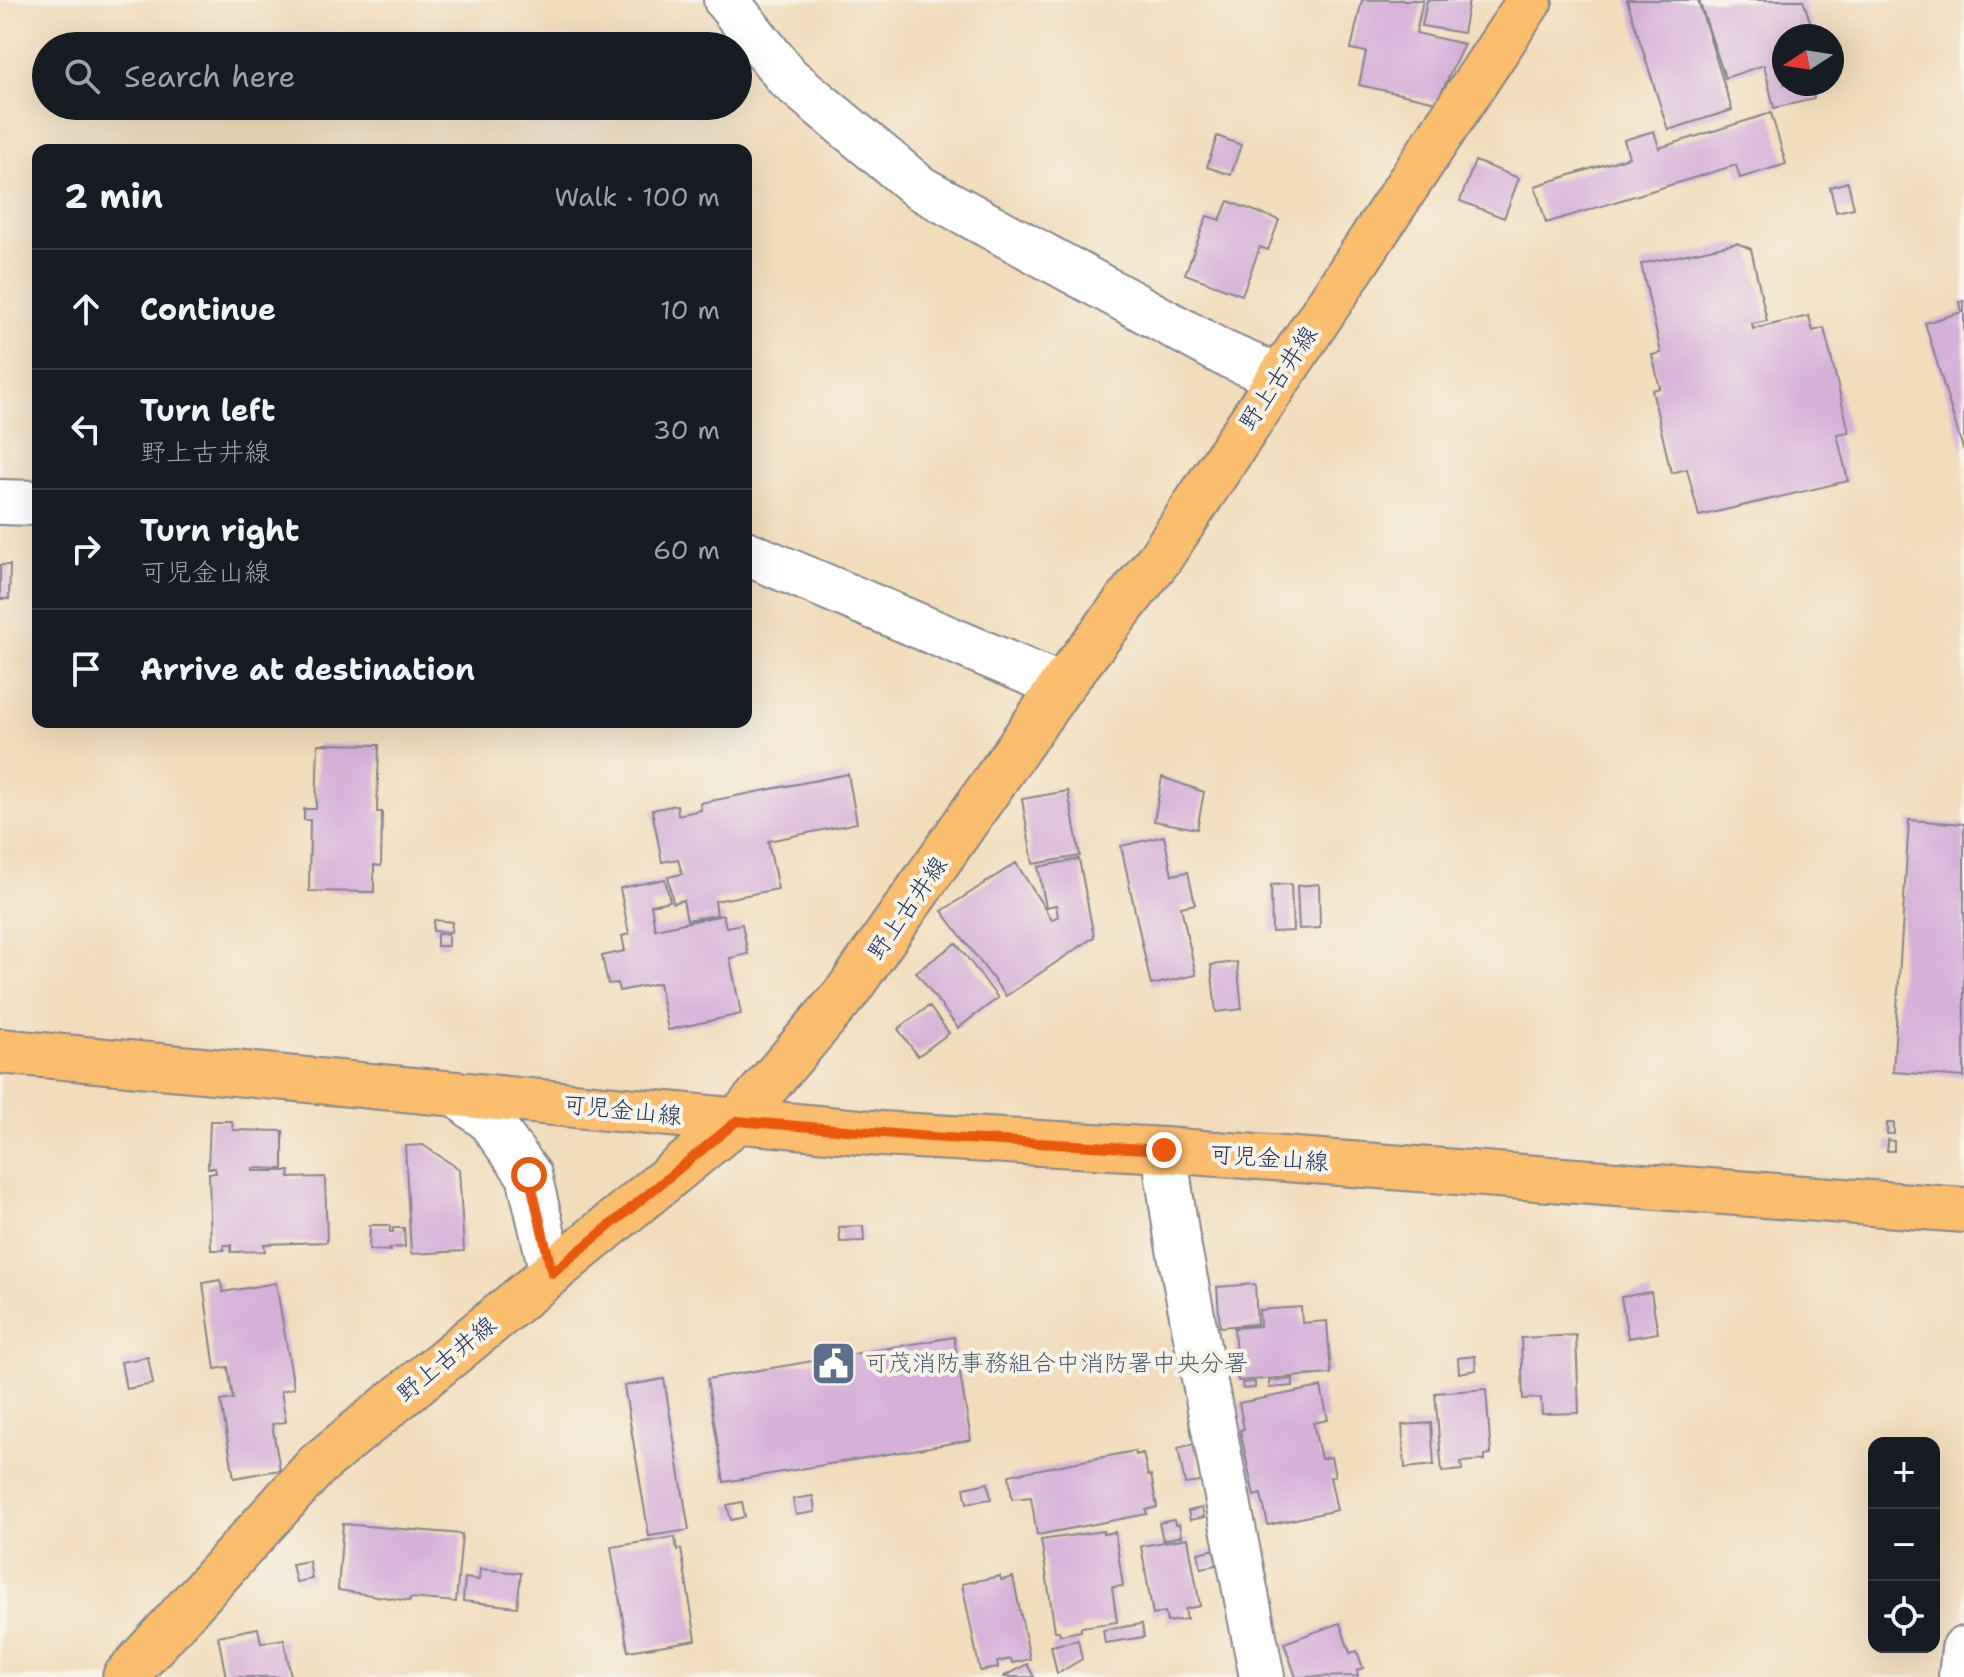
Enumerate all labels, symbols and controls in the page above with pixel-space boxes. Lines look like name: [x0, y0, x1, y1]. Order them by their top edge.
north arrow: [1772, 24, 1844, 96]
search box: [32, 32, 752, 120]
icon: search: [60, 54, 104, 98]
text: Search here: [124, 56, 295, 97]
text: 2 min: [64, 173, 163, 219]
text: Walk · 100 m: [554, 179, 720, 214]
icon: ahead: [64, 287, 108, 331]
text: Continue: [140, 289, 276, 330]
text: 10 m: [660, 292, 720, 327]
street label: 野上古井線: [1231, 319, 1325, 437]
text: Turn left: [140, 390, 275, 431]
icon: left: [64, 407, 108, 451]
text: 30 m: [653, 412, 720, 447]
text: 野上古井線: [140, 434, 270, 469]
text: Turn right: [140, 510, 299, 551]
icon: right: [64, 527, 108, 571]
text: 60 m: [653, 532, 720, 567]
text: 可児金山線: [140, 554, 270, 589]
icon: arrive: [64, 647, 108, 691]
text: Arrive at destination: [140, 649, 475, 690]
street label: 野上古井線: [859, 850, 955, 966]
street label: 可児金山線: [561, 1088, 683, 1132]
route end: [1146, 1132, 1182, 1168]
street label: 可児金山線: [1208, 1138, 1330, 1178]
route start: [511, 1157, 547, 1193]
street label: 野上古井線: [389, 1309, 503, 1409]
public building icon: 可茂消防事務組合中消防署中央分署: [809, 1339, 857, 1387]
place label: 可茂消防事務組合中消防署中央分署: [864, 1347, 1248, 1379]
map controls: [1868, 1437, 1940, 1653]
button: +: [1868, 1437, 1940, 1509]
button: −: [1868, 1509, 1940, 1581]
button: locate: [1868, 1581, 1940, 1653]

